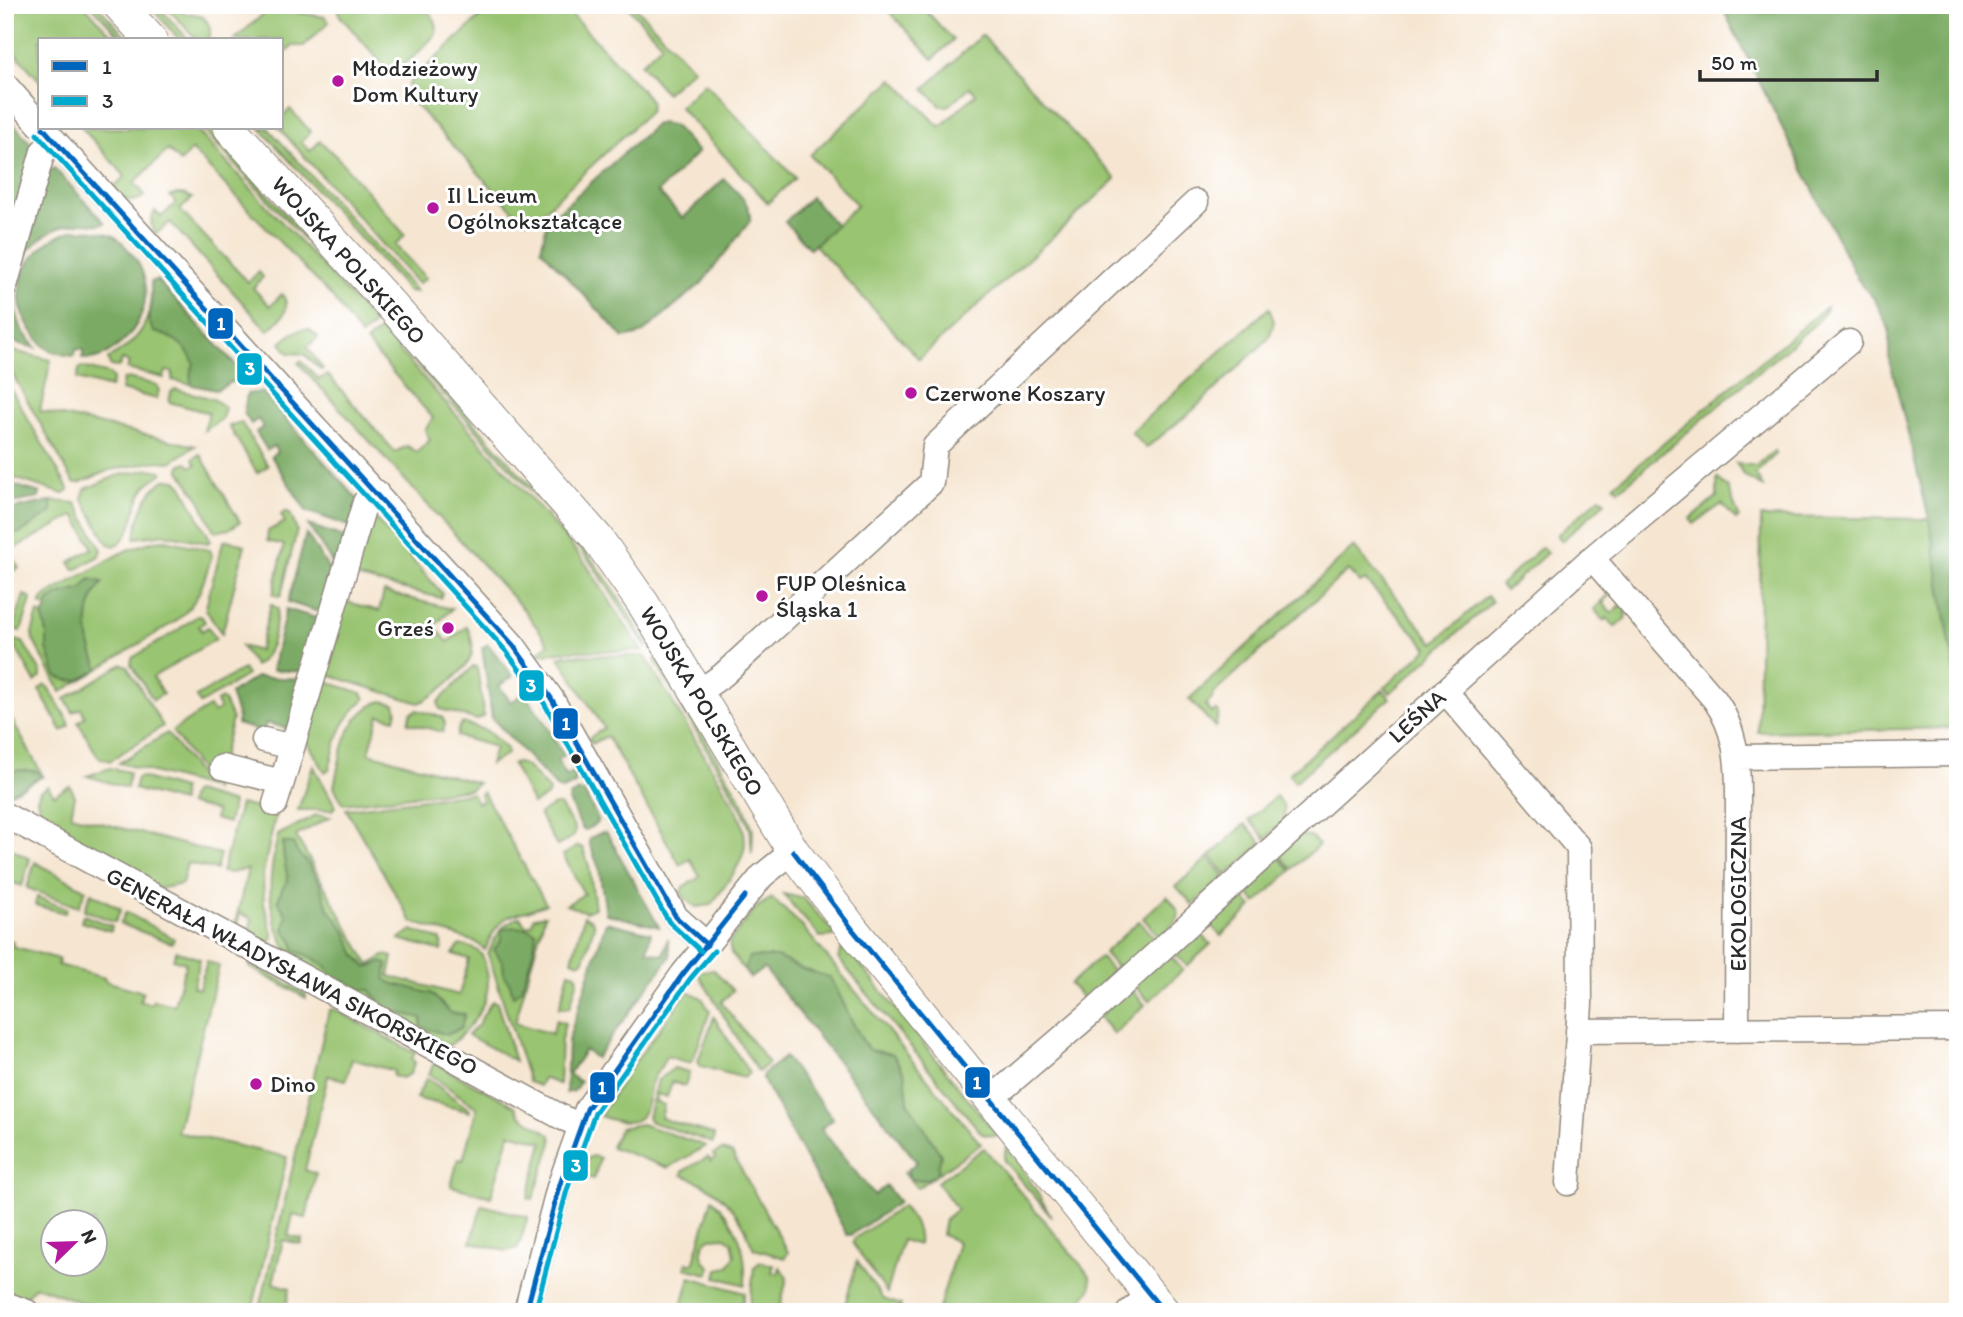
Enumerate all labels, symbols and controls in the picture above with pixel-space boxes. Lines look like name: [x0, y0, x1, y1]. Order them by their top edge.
legend: [38, 38, 284, 130]
scale bar: [1700, 38, 1877, 82]
text: 50 m: [1711, 50, 1758, 75]
text: 1: [102, 54, 112, 79]
place label: Młodzieżowy Dom Kultury: [352, 54, 479, 108]
marker: Młodzieżowy Dom Kultury: [330, 73, 346, 89]
text: 3: [102, 88, 113, 113]
street label: WOJSKA POLSKIEGO: [266, 170, 432, 350]
place label: II Liceum Ogólnokształcące: [447, 181, 622, 235]
marker: II Liceum Ogólnokształcące: [425, 200, 441, 216]
line badge: 1: [207, 307, 234, 340]
text: 1: [217, 312, 226, 335]
line badge: 3: [236, 352, 263, 386]
text: 3: [245, 357, 255, 380]
place label: Czerwone Koszary: [925, 379, 1105, 407]
marker: Czerwone Koszary: [903, 385, 919, 401]
place label: FUP Oleśnica Śląska 1: [776, 569, 907, 623]
marker: FUP Oleśnica Śląska 1: [754, 588, 770, 604]
street label: WOJSKA POLSKIEGO: [634, 601, 770, 801]
place label: Grześ: [377, 614, 434, 642]
marker: Grześ: [440, 620, 456, 636]
line badge: 3: [518, 669, 545, 702]
text: 3: [526, 674, 536, 697]
street label: LEŚNA: [1383, 683, 1452, 749]
line badge: 1: [552, 707, 579, 740]
text: 1: [562, 712, 571, 735]
unlabelled marker: [569, 752, 583, 766]
street label: EKOLOGICZNA: [1724, 816, 1752, 971]
street label: GENERAŁA WŁADYSŁAWA SIKORSKIEGO: [101, 861, 483, 1081]
line badge: 1: [964, 1066, 991, 1099]
place label: Dino: [270, 1070, 316, 1098]
line badge: 1: [589, 1071, 616, 1104]
text: 1: [973, 1071, 982, 1094]
marker: Dino: [248, 1076, 264, 1092]
text: 1: [598, 1076, 607, 1099]
line badge: 3: [562, 1149, 589, 1182]
text: 3: [571, 1154, 581, 1177]
north arrow: [38, 1208, 108, 1278]
text: N: [76, 1226, 102, 1247]

